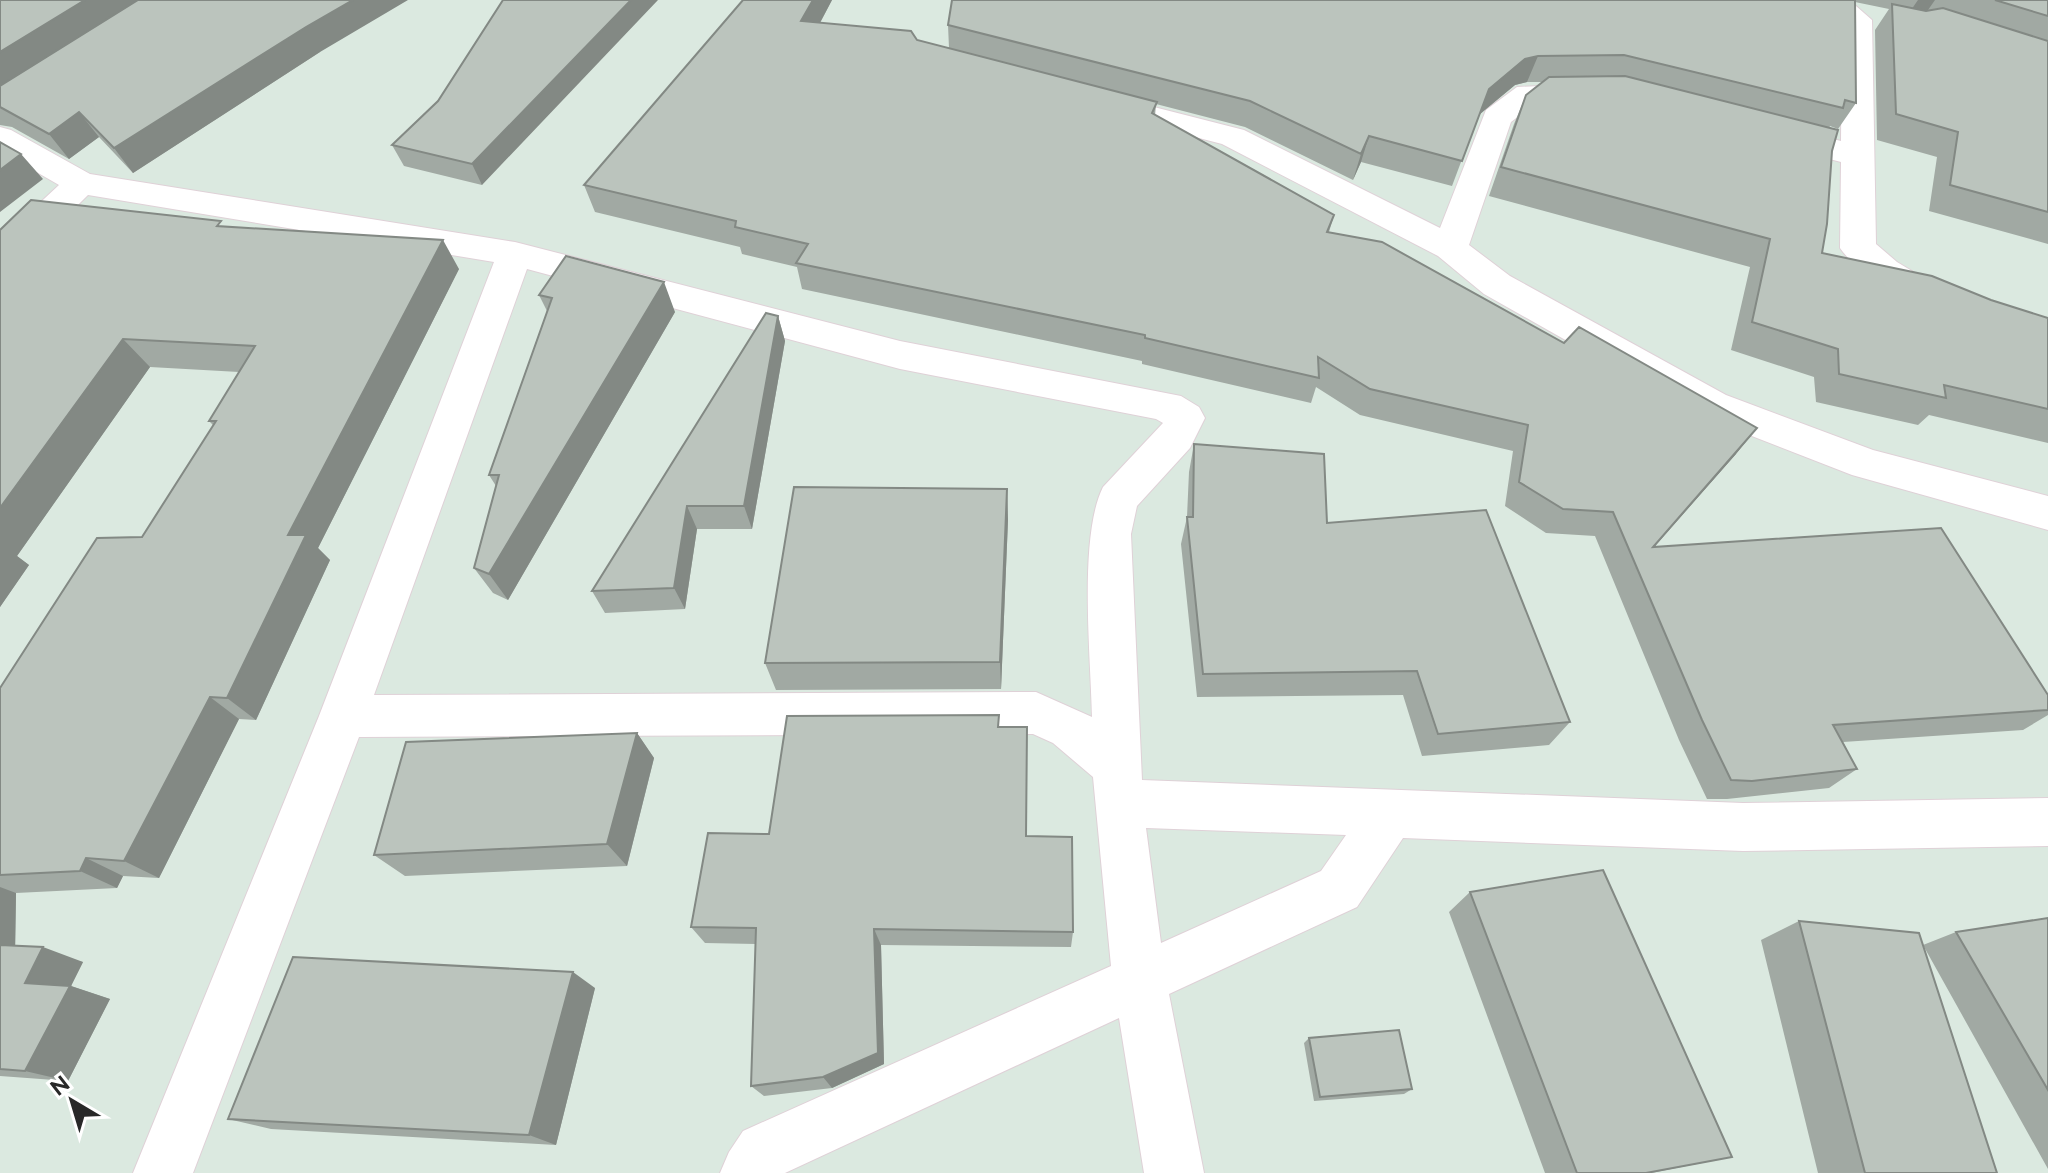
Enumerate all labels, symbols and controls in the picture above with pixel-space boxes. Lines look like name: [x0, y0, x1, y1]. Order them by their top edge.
north arrow: [32, 1061, 112, 1141]
text: N: [45, 1070, 74, 1101]

